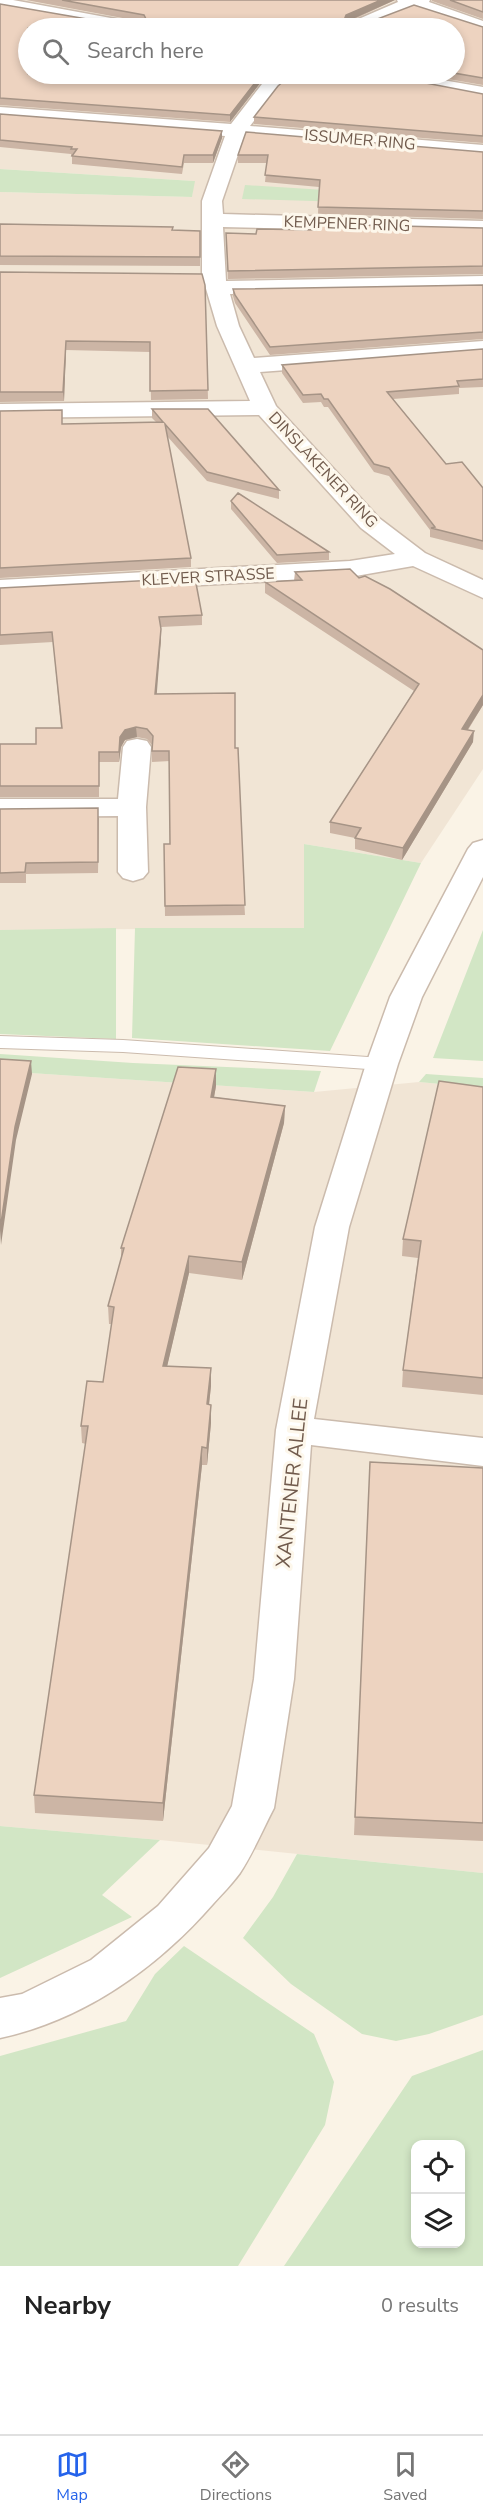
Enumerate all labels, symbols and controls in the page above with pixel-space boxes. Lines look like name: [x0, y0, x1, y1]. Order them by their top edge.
search box: [18, 18, 465, 84]
icon: search: [39, 35, 72, 68]
text: Search here: [87, 36, 204, 66]
street label: ISSUMER RING: [303, 124, 417, 156]
street label: KEMPENER RING: [283, 211, 411, 237]
street label: DINSLAKENER RING: [263, 407, 383, 533]
street label: KLEVER STRASSE: [141, 563, 275, 591]
street label: XANTENER ALLEE: [270, 1397, 314, 1569]
map controls: [411, 2140, 465, 2248]
button: locate: [411, 2140, 465, 2194]
button: layers: [411, 2194, 465, 2248]
text: Nearby: [24, 2288, 111, 2323]
text: 0 results: [381, 2292, 459, 2319]
tab: Map: [56, 2448, 89, 2506]
tab: Directions: [200, 2448, 272, 2506]
tab: Saved: [383, 2448, 427, 2506]

